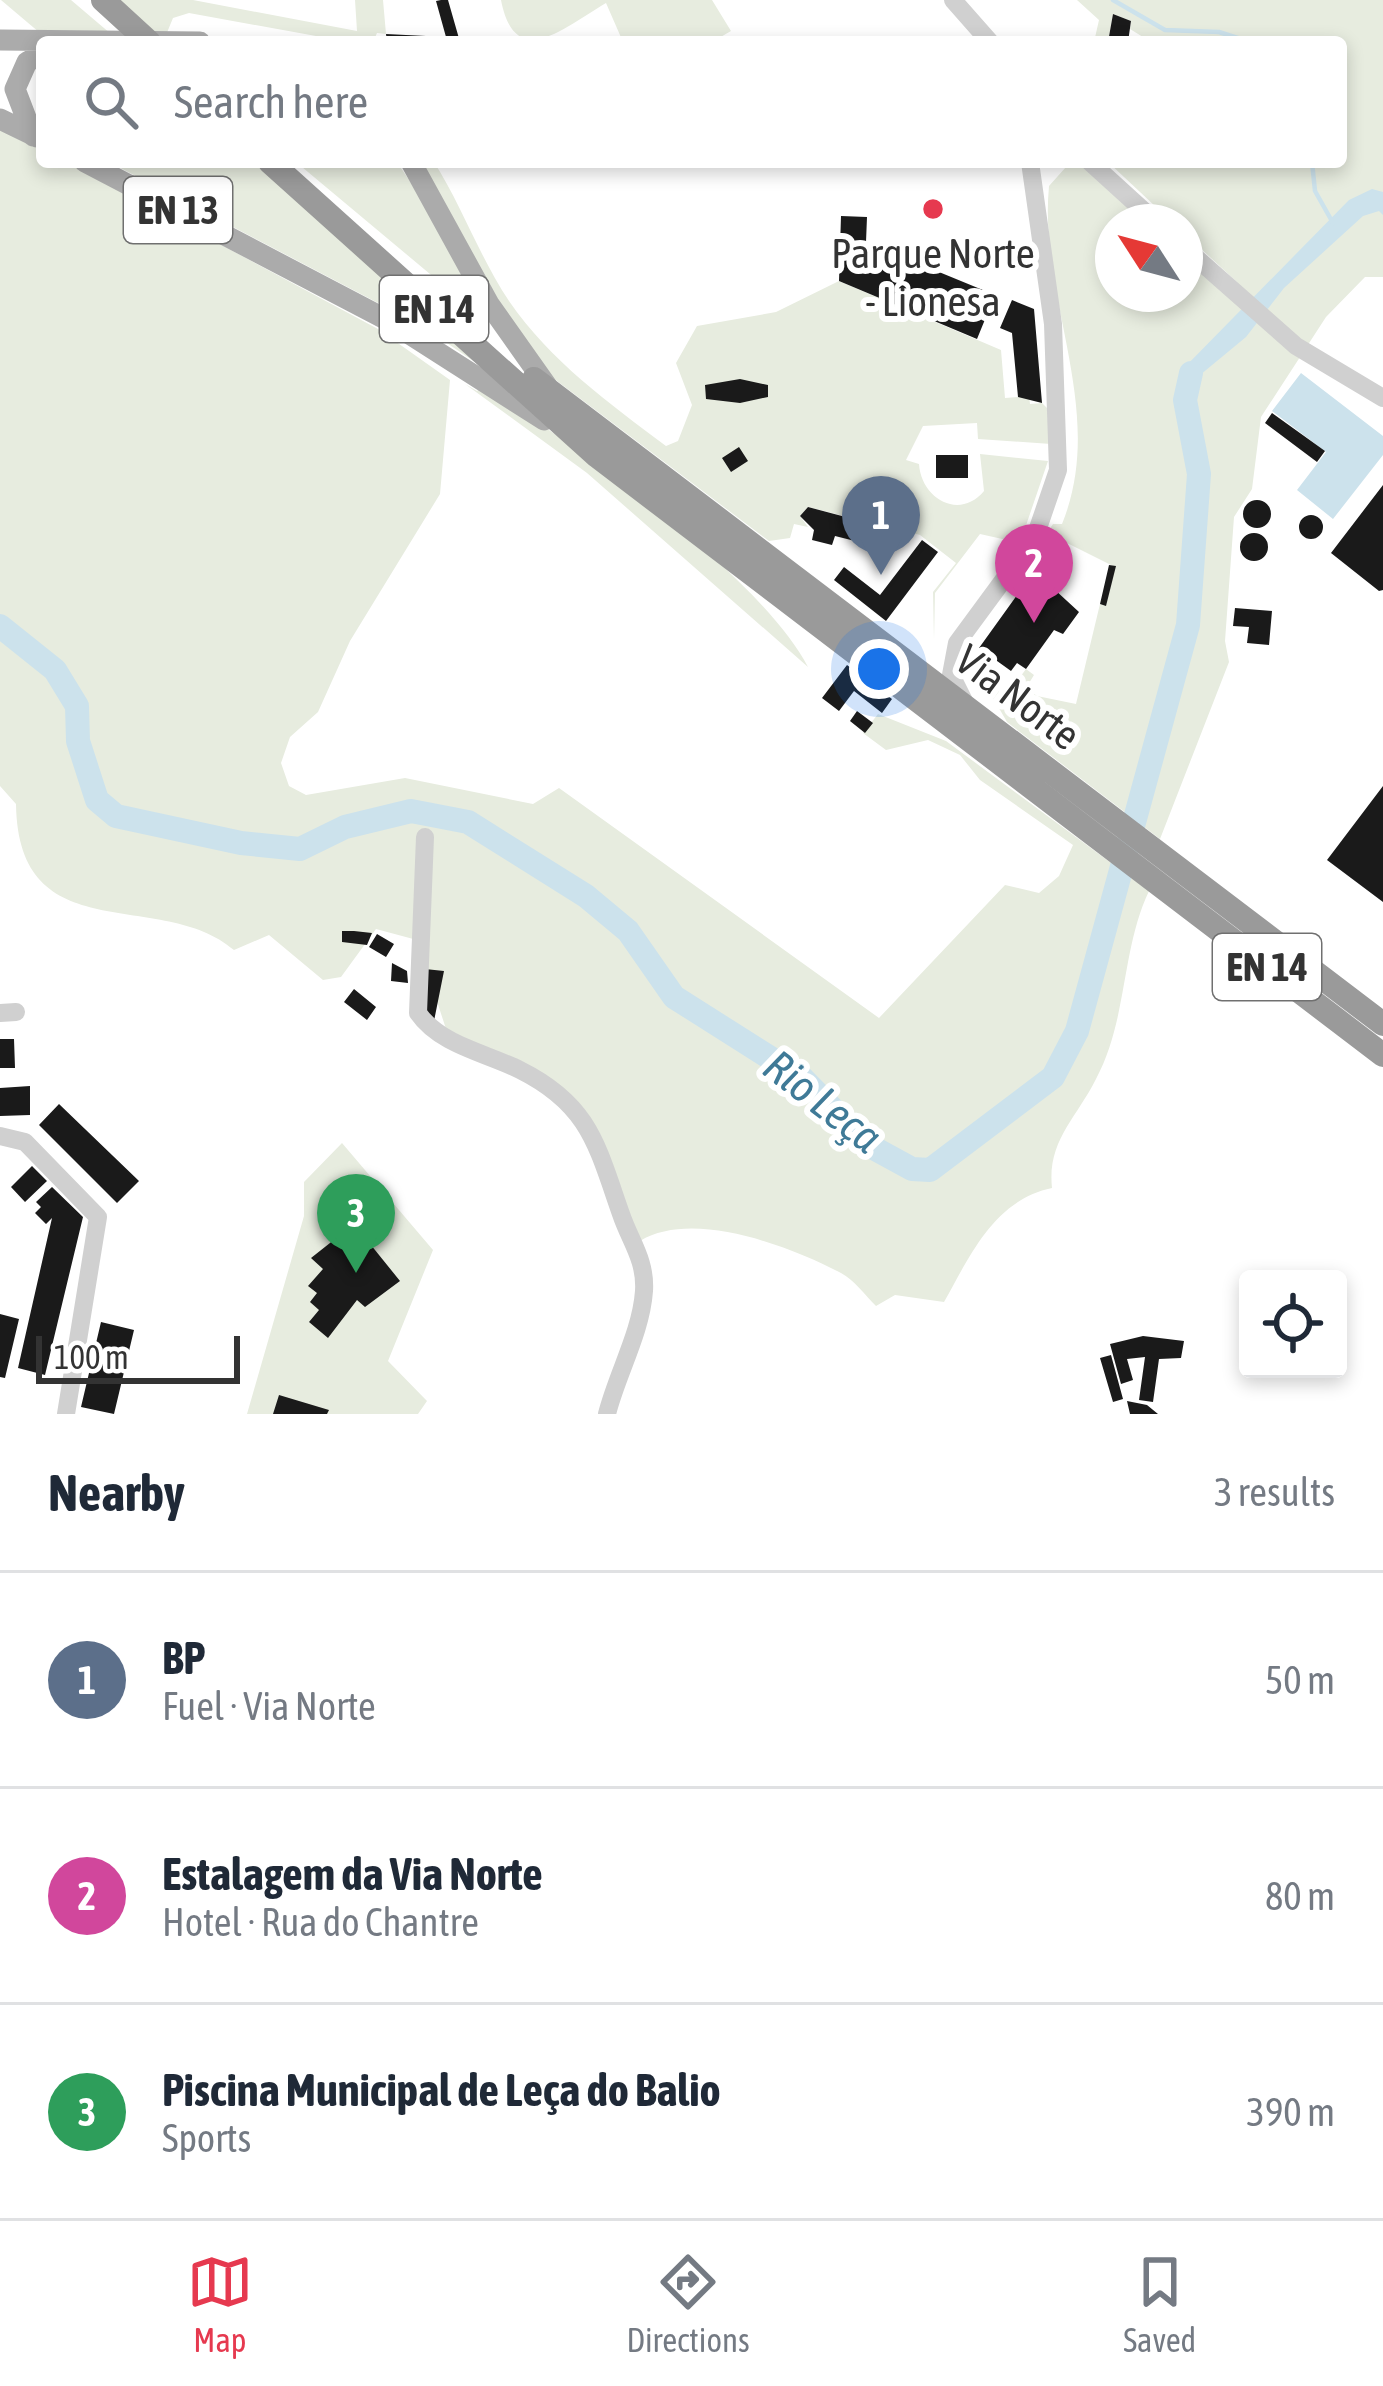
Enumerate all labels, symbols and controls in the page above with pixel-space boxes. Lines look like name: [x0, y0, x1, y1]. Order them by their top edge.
search box: [36, 36, 1347, 168]
icon: search: [78, 69, 144, 135]
text: Search here: [174, 76, 368, 128]
road number: EN 13: [124, 177, 232, 243]
marker: Parque Norte - Lionesa: [920, 196, 946, 222]
north arrow: [1095, 204, 1203, 312]
place label: Parque Norte - Lionesa: [831, 229, 1035, 325]
road number: EN 14: [380, 276, 488, 342]
pin: 1: [842, 476, 920, 575]
pin: 2: [995, 524, 1073, 623]
street label: Via Norte: [947, 635, 1089, 759]
your location: [849, 639, 909, 699]
road number: EN 14: [1213, 934, 1321, 1000]
water label: Rio Leça: [754, 1039, 892, 1163]
pin: 3: [317, 1174, 395, 1273]
map controls: [1239, 1270, 1347, 1378]
button: locate: [1239, 1270, 1347, 1378]
scale bar: [36, 1330, 240, 1383]
text: 100 m: [54, 1338, 129, 1376]
text: Nearby: [48, 1463, 185, 1522]
text: 3 results: [1214, 1470, 1335, 1514]
text: BP: [162, 1632, 205, 1684]
text: 1: [78, 1658, 96, 1702]
text: 50 m: [1265, 1658, 1335, 1702]
text: Fuel · Via Norte: [162, 1684, 376, 1728]
text: Estalagem da Via Norte: [162, 1848, 543, 1900]
text: 2: [78, 1874, 96, 1918]
text: 80 m: [1265, 1874, 1335, 1918]
text: Hotel · Rua do Chantre: [162, 1900, 479, 1944]
text: Piscina Municipal de Leça do Balio: [162, 2064, 721, 2116]
text: 3: [78, 2090, 96, 2134]
text: 390 m: [1247, 2090, 1335, 2134]
text: Sports: [162, 2116, 251, 2160]
tab: Map: [187, 2249, 253, 2359]
tab: Directions: [626, 2249, 750, 2359]
tab: Saved: [1123, 2249, 1196, 2359]

